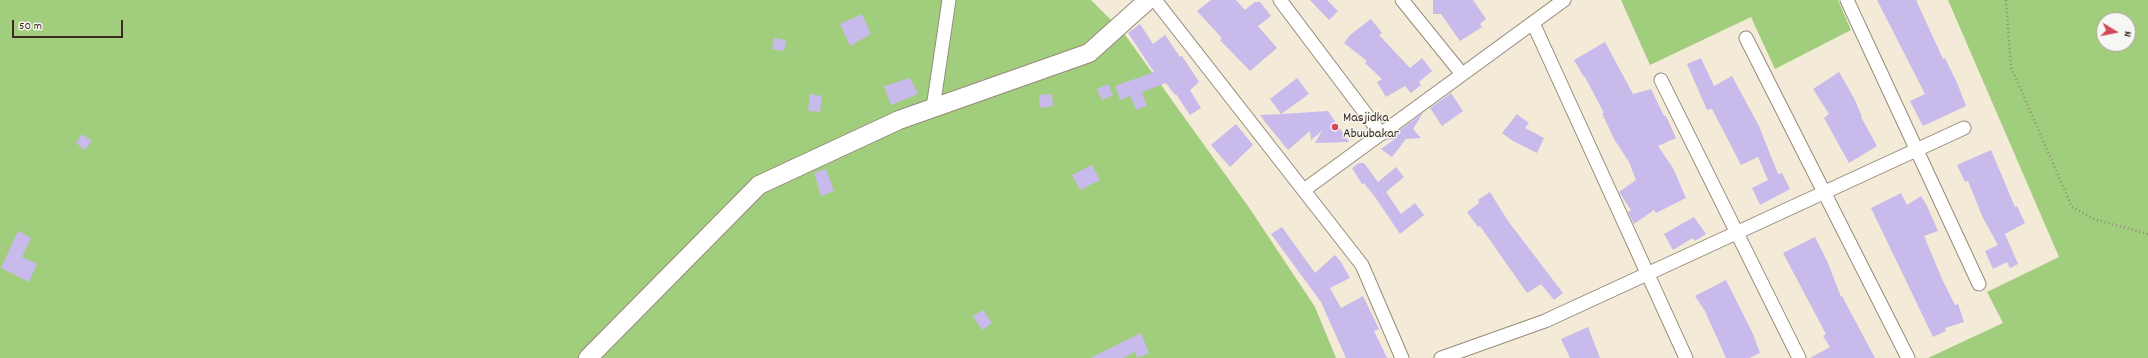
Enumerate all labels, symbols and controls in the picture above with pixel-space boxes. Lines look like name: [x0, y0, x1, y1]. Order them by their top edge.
scale bar: [14, 12, 125, 38]
north arrow: [2096, 12, 2136, 52]
text: 50 m: [19, 18, 42, 35]
text: N: [2118, 30, 2135, 38]
place label: Masjidka Abuubakar: [1343, 111, 1399, 144]
marker: Masjidka Abuubakar: [1330, 122, 1340, 132]

